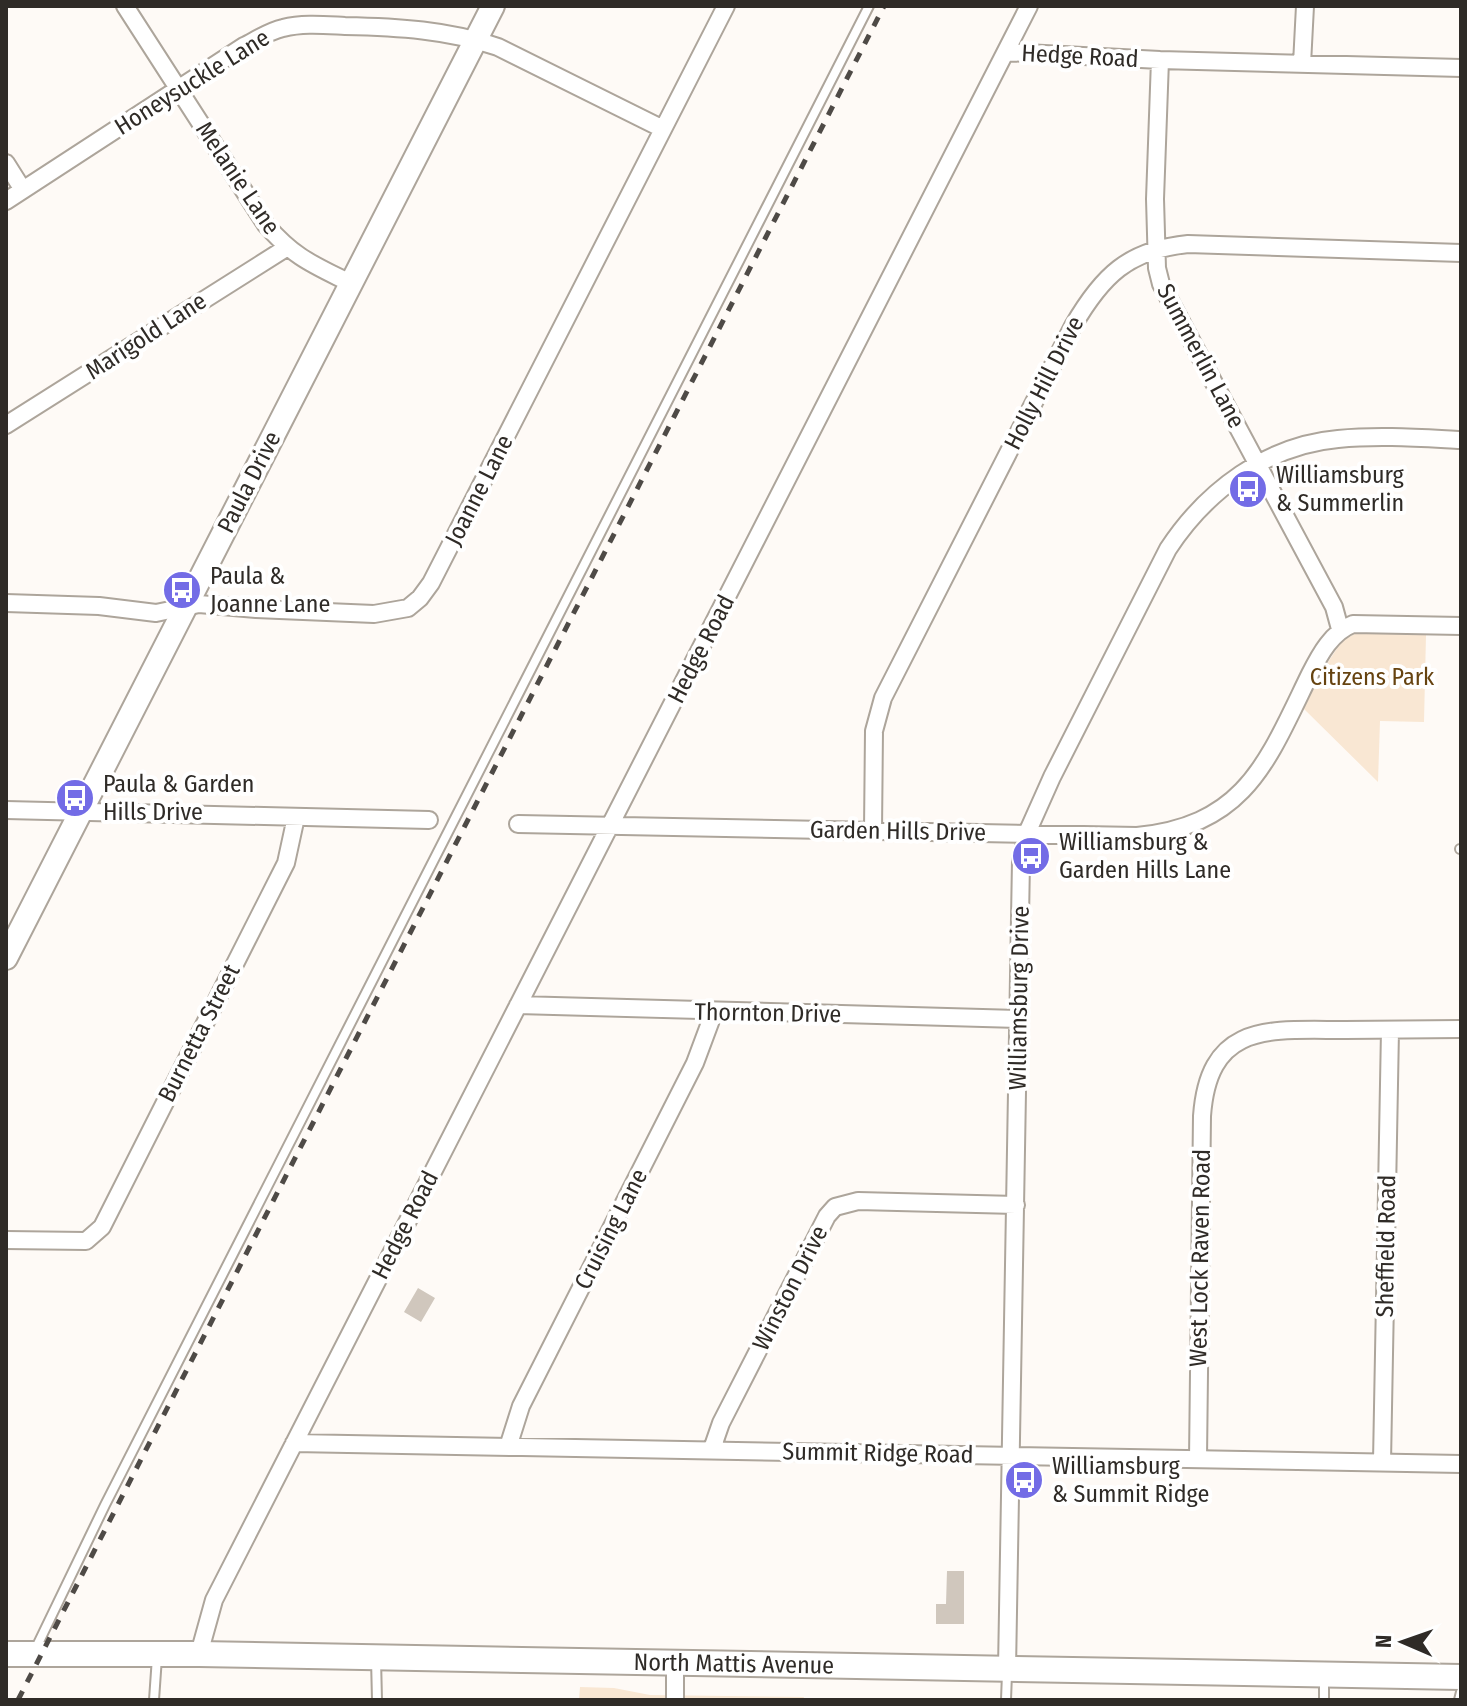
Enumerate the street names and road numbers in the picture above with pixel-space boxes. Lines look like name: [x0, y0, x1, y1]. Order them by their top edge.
street label: Honeysuckle Lane: [110, 23, 274, 141]
street label: Hedge Road: [1021, 39, 1139, 73]
street label: Melanie Lane: [190, 116, 286, 240]
street label: Summerlin Lane: [1151, 279, 1251, 433]
street label: Marigold Lane: [80, 287, 212, 385]
street label: Holly Hill Drive: [998, 312, 1090, 454]
street label: Paula Drive: [212, 427, 286, 537]
street label: Joanne Lane: [439, 430, 519, 550]
street label: Hedge Road: [662, 590, 740, 708]
street label: Garden Hills Drive: [810, 815, 986, 847]
street label: Williamsburg Drive: [1003, 906, 1035, 1090]
street label: Burnetta Street: [152, 959, 246, 1106]
street label: Thornton Drive: [694, 998, 842, 1028]
street label: West Lock Raven Road: [1184, 1149, 1216, 1367]
street label: Cruising Lane: [569, 1164, 653, 1294]
street label: Hedge Road: [366, 1166, 444, 1284]
street label: Sheffield Road: [1371, 1174, 1401, 1318]
street label: Winston Drive: [747, 1221, 833, 1355]
street label: Summit Ridge Road: [782, 1437, 974, 1469]
street label: North Mattis Avenue: [633, 1648, 834, 1680]

